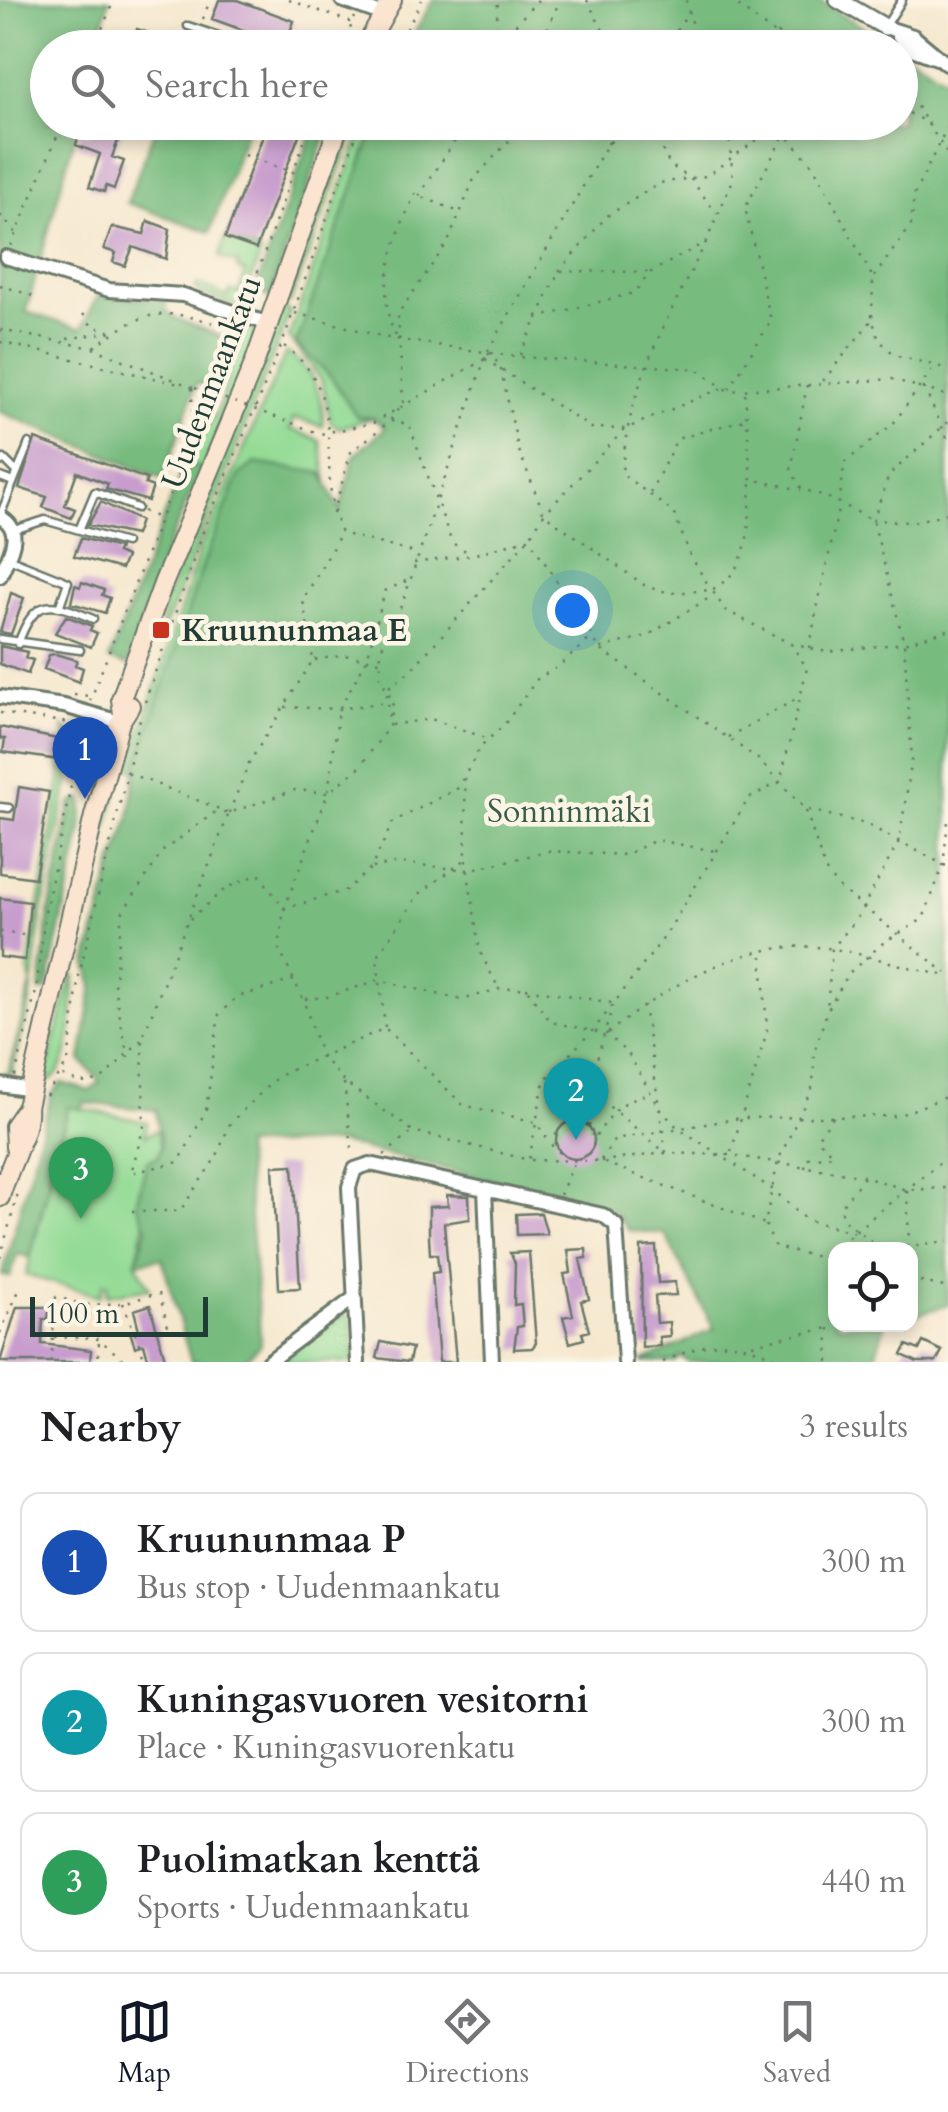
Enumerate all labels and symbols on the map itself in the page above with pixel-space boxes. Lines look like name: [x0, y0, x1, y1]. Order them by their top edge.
street label: Uudenmaankatu: [151, 269, 273, 495]
your location: [547, 585, 598, 636]
place label: Kruununmaa E: [181, 609, 407, 653]
marker: Kruununmaa E: [150, 619, 172, 641]
pin: 1: [52, 716, 118, 799]
park label: Sonninmäki: [487, 790, 651, 834]
pin: 2: [544, 1058, 608, 1140]
pin: 3: [48, 1136, 114, 1219]
scale bar: [30, 1292, 208, 1336]

